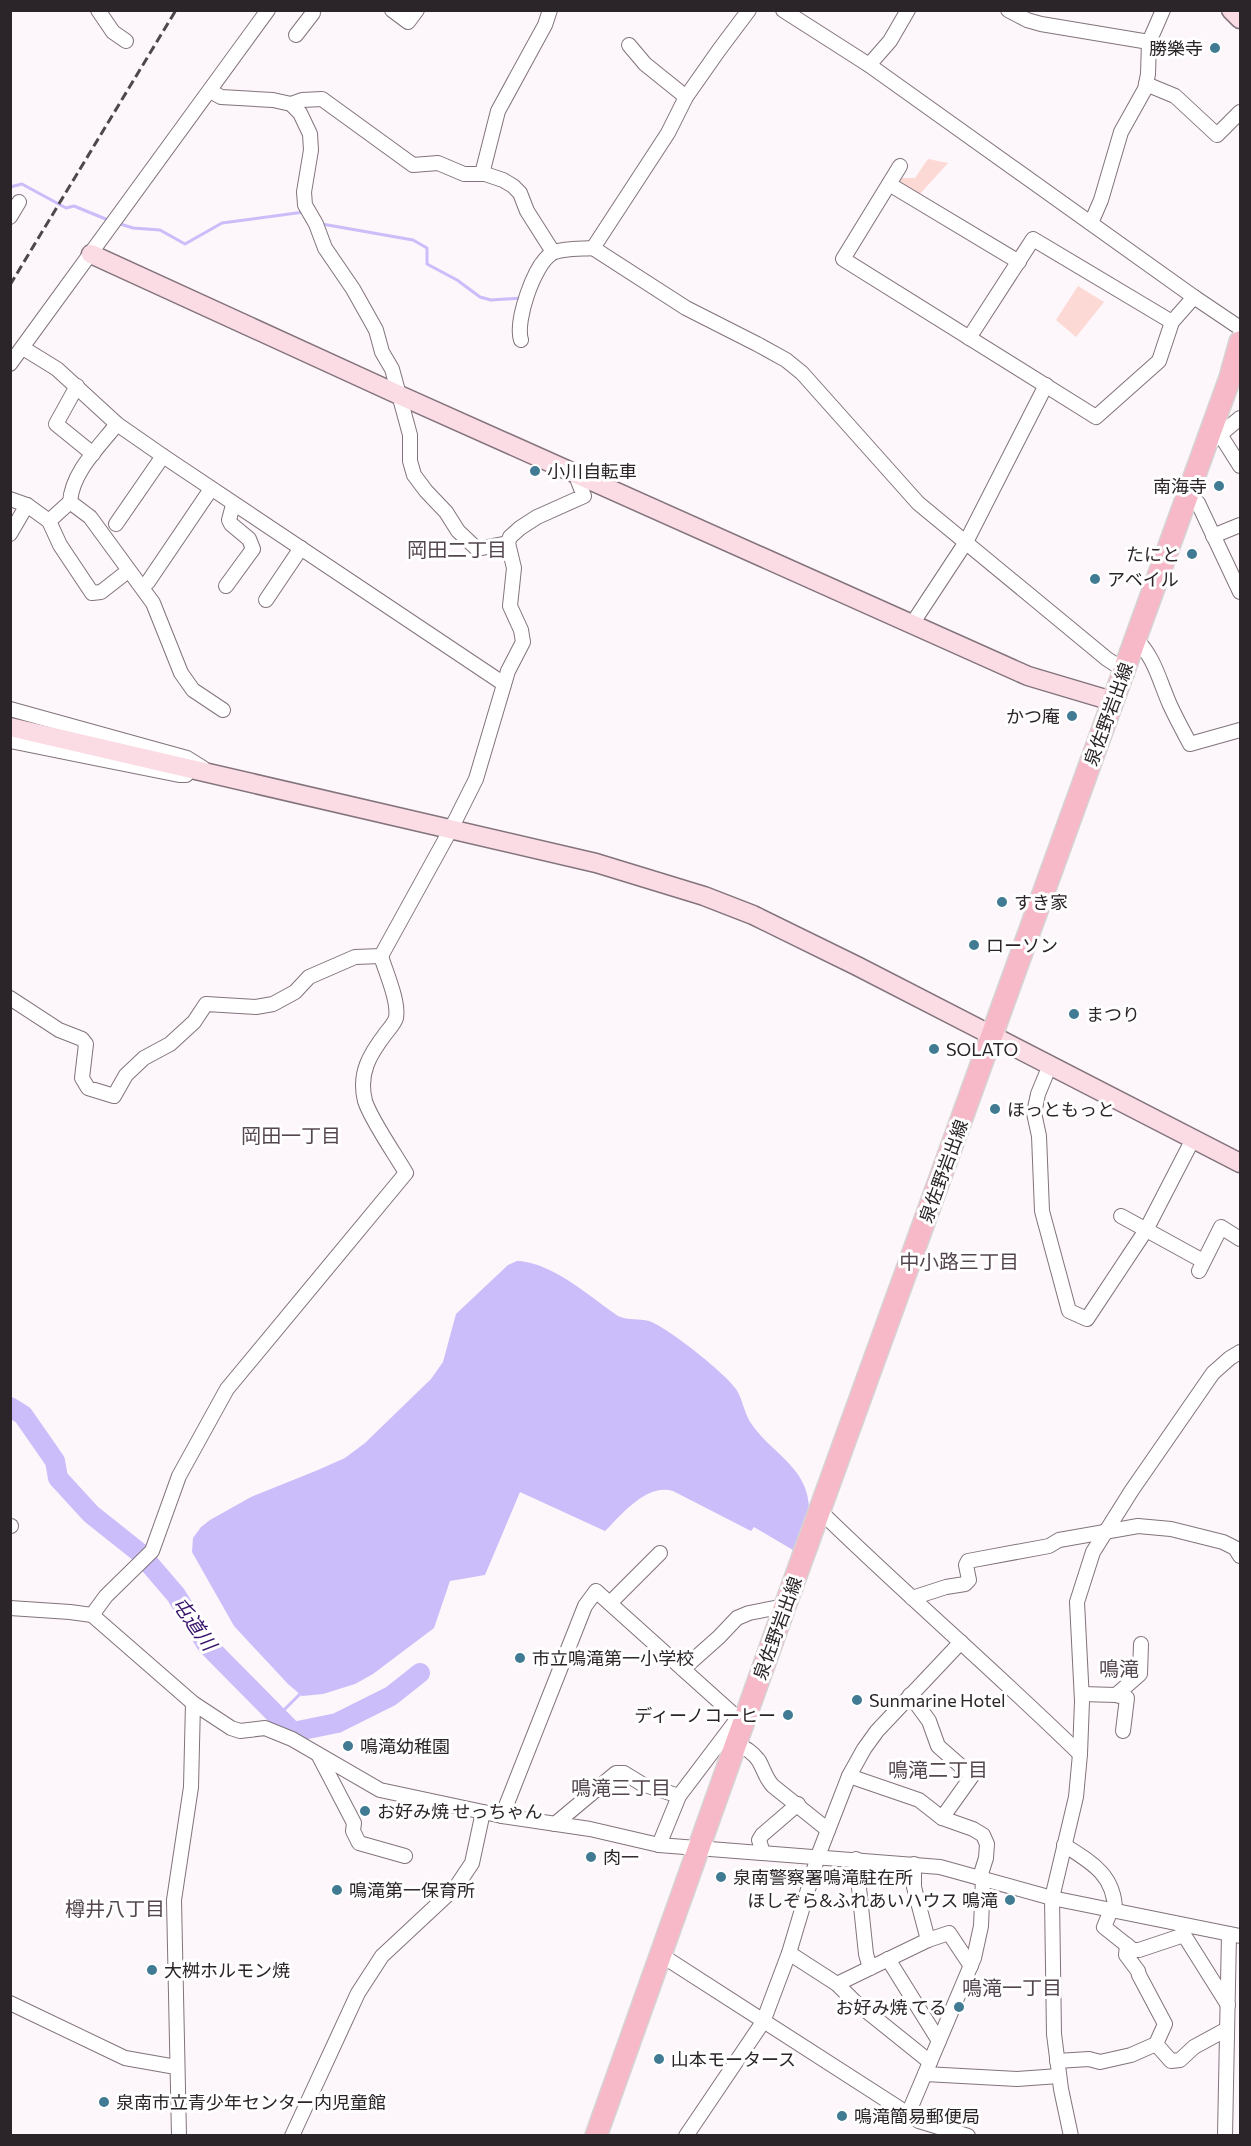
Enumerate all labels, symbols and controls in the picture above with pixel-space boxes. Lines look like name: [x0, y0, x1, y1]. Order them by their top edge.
place label: 勝樂寺: [1149, 37, 1203, 59]
marker: 勝樂寺: [1208, 41, 1222, 55]
place label: 小川自転車: [547, 460, 637, 482]
marker: 小川自転車: [528, 464, 542, 478]
place label: 南海寺: [1153, 475, 1207, 497]
marker: 南海寺: [1212, 479, 1226, 493]
district label: 岡田二丁目: [407, 537, 507, 561]
place label: たにと: [1126, 543, 1180, 565]
marker: たにと: [1185, 547, 1199, 561]
place label: アベイル: [1107, 568, 1179, 590]
marker: アベイル: [1088, 572, 1102, 586]
street label: 泉佐野岩出線: [1079, 659, 1137, 769]
place label: かつ庵: [1006, 705, 1060, 727]
marker: かつ庵: [1065, 709, 1079, 723]
place label: すき家: [1014, 891, 1068, 913]
marker: すき家: [995, 895, 1009, 909]
place label: ローソン: [986, 934, 1058, 956]
marker: ローソン: [967, 938, 981, 952]
place label: まつり: [1086, 1003, 1140, 1025]
marker: まつり: [1067, 1007, 1081, 1021]
place label: SOLATO: [946, 1038, 1018, 1060]
marker: SOLATO: [927, 1042, 941, 1056]
place label: ほっともっと: [1007, 1098, 1115, 1120]
marker: ほっともっと: [988, 1102, 1002, 1116]
street label: 泉佐野岩出線: [914, 1116, 972, 1226]
district label: 岡田一丁目: [241, 1123, 341, 1147]
district label: 中小路三丁目: [899, 1249, 1019, 1273]
street label: 泉佐野岩出線: [748, 1573, 806, 1683]
water label: 屯道川: [168, 1592, 223, 1656]
place label: 市立鳴滝第一小学校: [532, 1647, 694, 1669]
marker: 市立鳴滝第一小学校: [513, 1651, 527, 1665]
district label: 鳴滝: [1099, 1656, 1139, 1680]
place label: Sunmarine Hotel: [869, 1689, 1006, 1711]
marker: Sunmarine Hotel: [850, 1693, 864, 1707]
place label: ディーノコーヒー: [634, 1704, 776, 1726]
marker: ディーノコーヒー: [781, 1708, 795, 1722]
place label: 鳴滝幼稚園: [360, 1735, 450, 1757]
marker: 鳴滝幼稚園: [341, 1739, 355, 1753]
district label: 鳴滝二丁目: [888, 1757, 988, 1781]
district label: 鳴滝三丁目: [571, 1775, 671, 1799]
place label: お好み焼 せっちゃん: [377, 1800, 542, 1822]
marker: お好み焼 せっちゃん: [358, 1804, 372, 1818]
place label: 肉一: [603, 1846, 639, 1868]
marker: 肉一: [584, 1850, 598, 1864]
place label: 泉南警察署鳴滝駐在所: [733, 1866, 913, 1888]
marker: 泉南警察署鳴滝駐在所: [714, 1870, 728, 1884]
place label: 鳴滝第一保育所: [349, 1879, 475, 1901]
marker: 鳴滝第一保育所: [330, 1883, 344, 1897]
place label: ほしぞら&ふれあいハウス 鳴滝: [747, 1889, 998, 1911]
marker: ほしぞら&ふれあいハウス 鳴滝: [1003, 1893, 1017, 1907]
district label: 樽井八丁目: [65, 1896, 165, 1920]
place label: 大桝ホルモン焼: [164, 1959, 290, 1981]
marker: 大桝ホルモン焼: [145, 1963, 159, 1977]
district label: 鳴滝一丁目: [962, 1975, 1062, 1999]
place label: お好み焼 てる: [836, 1996, 947, 2018]
marker: お好み焼 てる: [952, 2000, 966, 2014]
place label: 山本モータース: [671, 2048, 796, 2070]
marker: 山本モータース: [652, 2052, 666, 2066]
place label: 泉南市立青少年センター内児童館: [116, 2091, 386, 2113]
marker: 泉南市立青少年センター内児童館: [97, 2095, 111, 2109]
place label: 鳴滝簡易郵便局: [854, 2105, 980, 2127]
marker: 鳴滝簡易郵便局: [835, 2109, 849, 2123]

